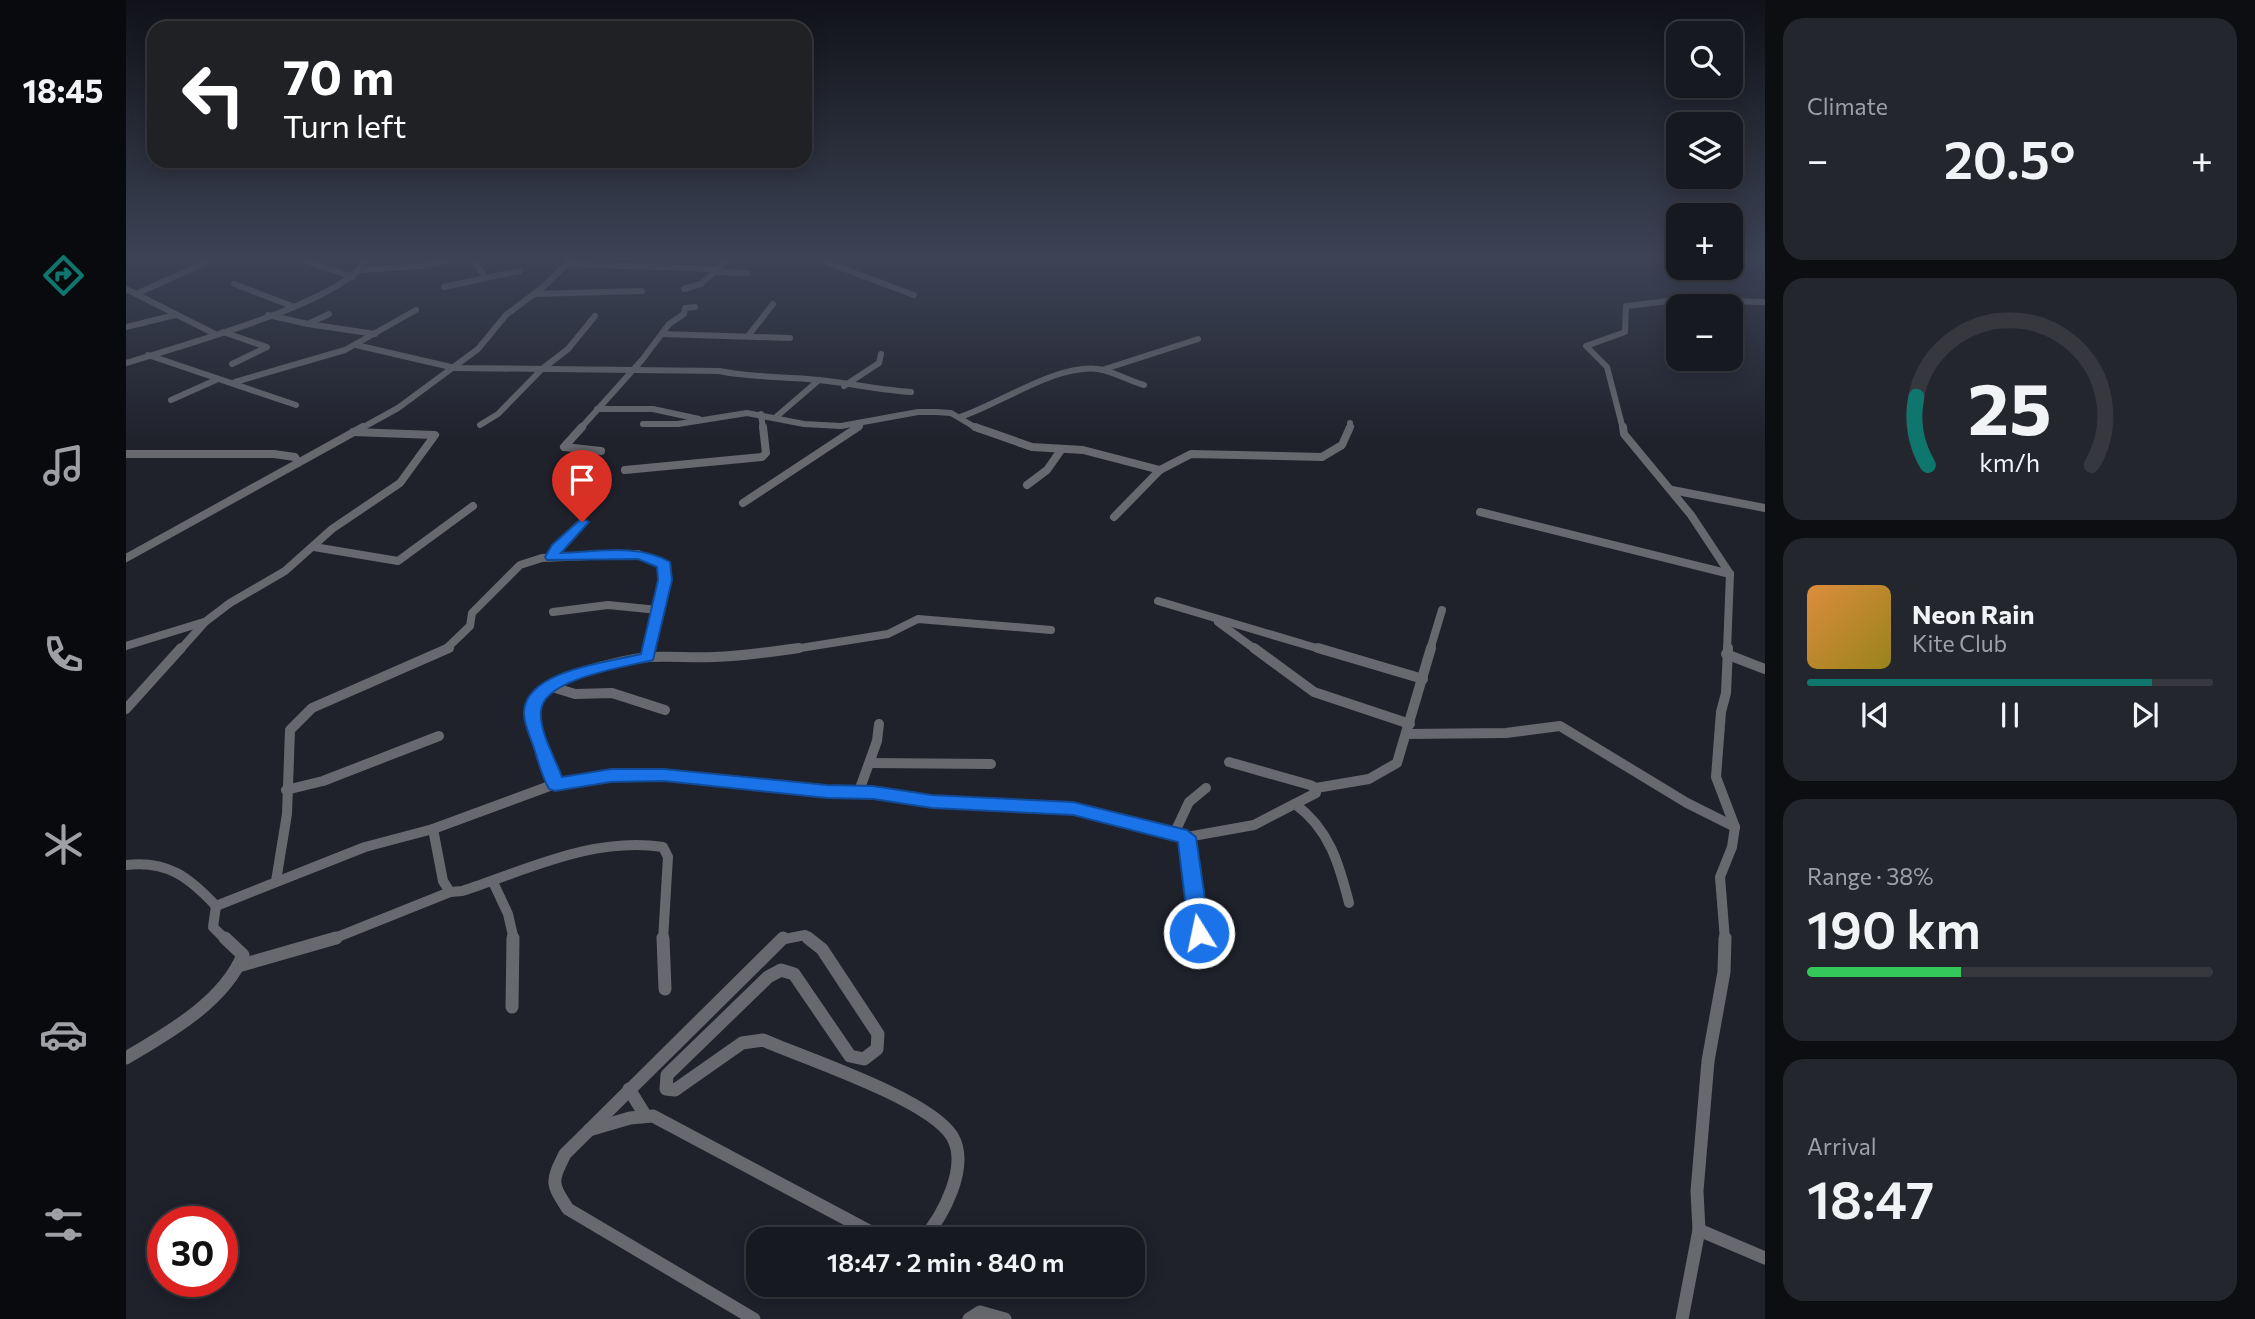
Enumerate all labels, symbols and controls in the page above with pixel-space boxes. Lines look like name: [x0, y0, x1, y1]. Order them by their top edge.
map controls: [1666, 21, 1743, 371]
button: search: [1666, 21, 1743, 98]
text: 70 m: [283, 45, 394, 105]
icon: left: [168, 49, 259, 140]
text: 18:45: [22, 70, 104, 110]
text: Climate: [1807, 92, 1888, 120]
text: Turn left: [283, 105, 407, 145]
button: layers: [1666, 112, 1743, 189]
text: 20.5°: [1944, 126, 2075, 190]
text: −: [1807, 135, 1829, 182]
text: +: [2191, 135, 2213, 182]
button: +: [1666, 203, 1743, 280]
icon: directions: [39, 251, 88, 300]
button: −: [1666, 294, 1743, 371]
text: 25: [1968, 362, 2052, 451]
icon: music: [39, 441, 88, 490]
text: km/h: [1980, 447, 2040, 477]
pin: [552, 450, 612, 522]
icon: arrive: [563, 461, 601, 499]
text: Neon Rain: [1912, 598, 2035, 629]
text: Kite Club: [1912, 629, 2007, 657]
icon: phone: [39, 630, 88, 679]
icon: previous: [1856, 696, 1894, 734]
icon: pause: [1991, 696, 2029, 734]
icon: next: [2126, 696, 2164, 734]
icon: climate: [39, 820, 88, 869]
text: Range · 38%: [1807, 862, 1934, 890]
position arrow: [1162, 896, 1236, 970]
text: 190 km: [1807, 896, 1981, 960]
icon: car: [39, 1010, 88, 1059]
text: Arrival: [1807, 1132, 1877, 1160]
text: 18:47: [1807, 1166, 1934, 1230]
icon: filters: [39, 1200, 88, 1249]
speed limit sign: 30: [147, 1206, 238, 1297]
text: 18:47 · 2 min · 840 m: [827, 1246, 1064, 1277]

